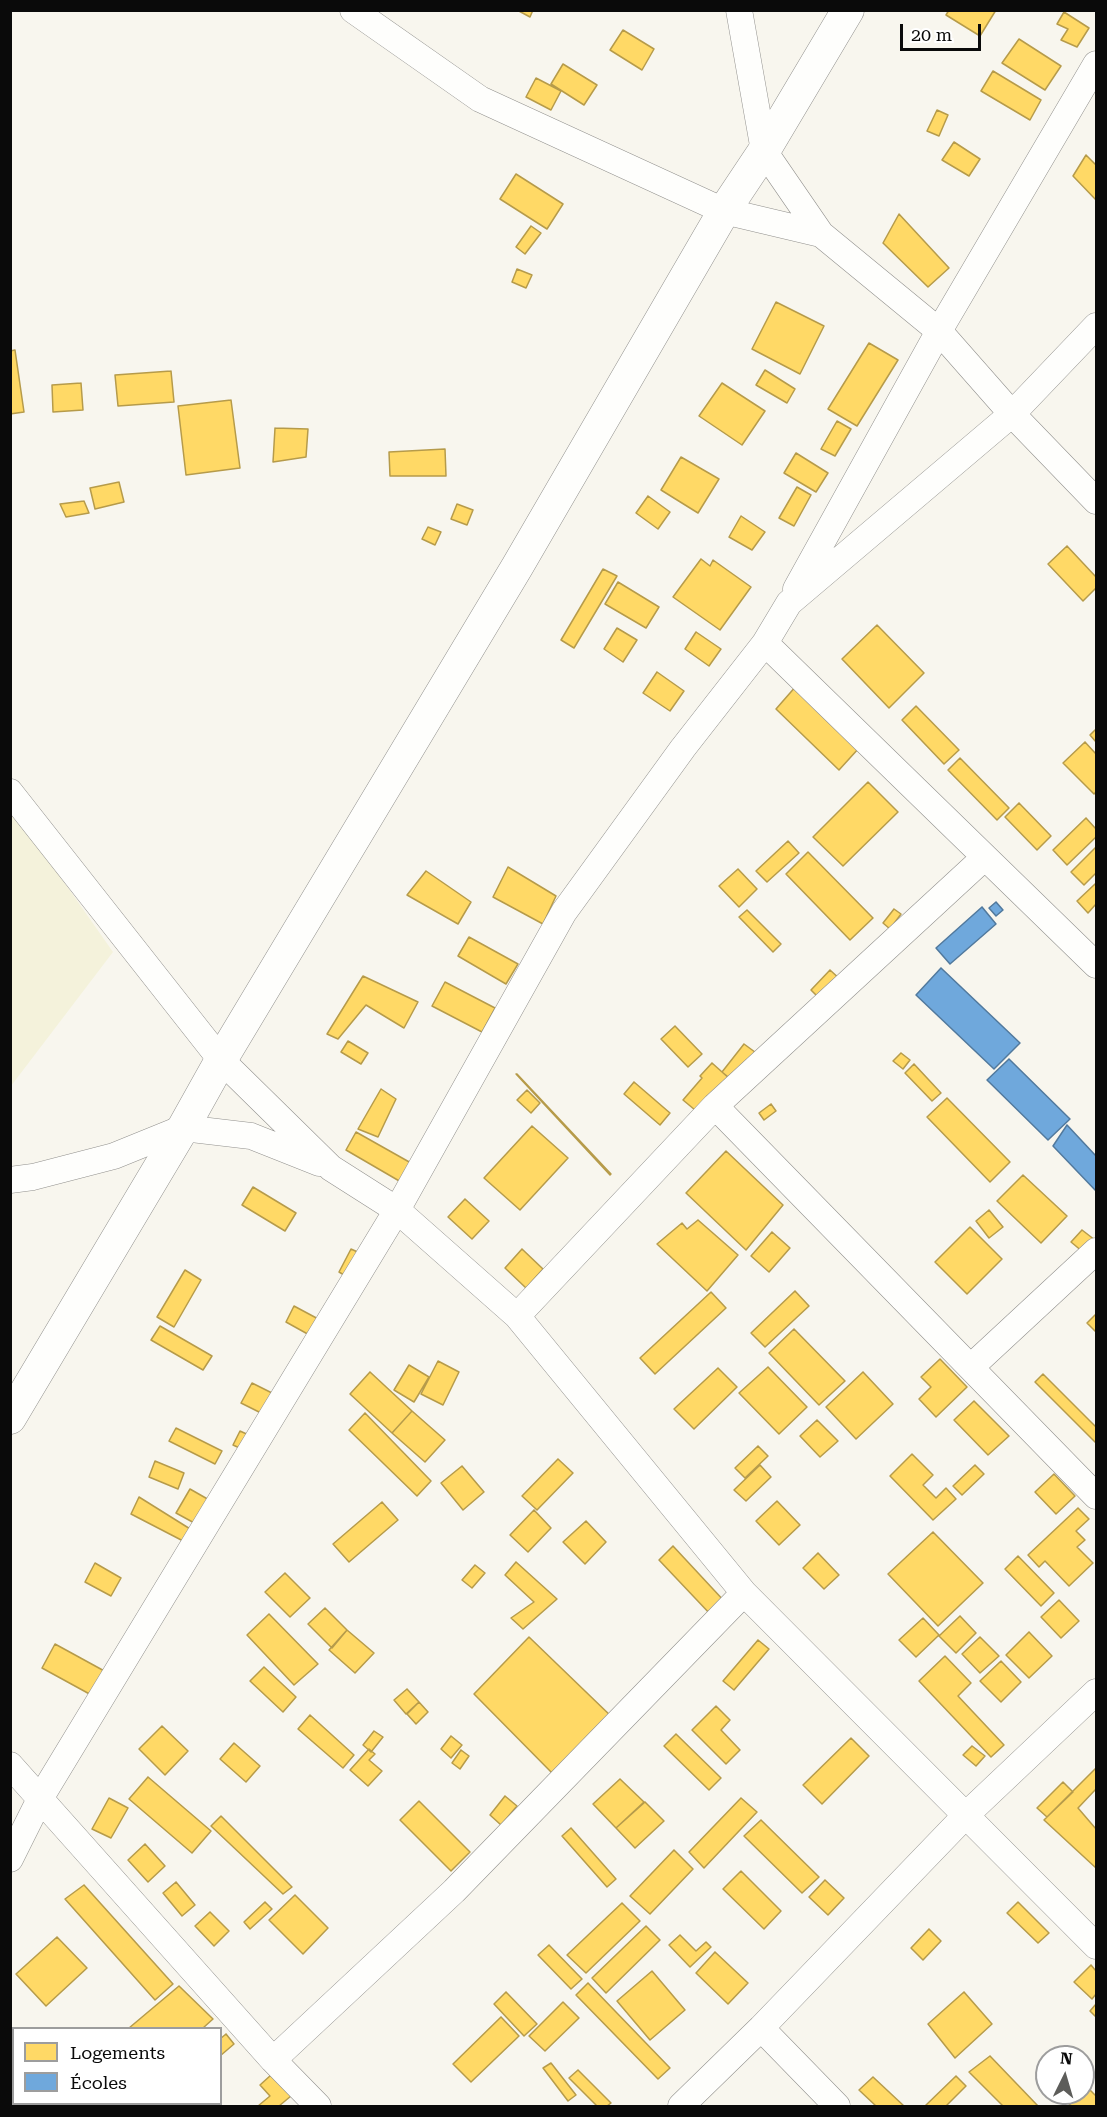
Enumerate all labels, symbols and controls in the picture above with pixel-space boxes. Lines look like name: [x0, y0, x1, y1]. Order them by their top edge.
scale bar: [903, 12, 984, 50]
text: 20 m: [911, 24, 952, 45]
legend: [12, 2027, 222, 2105]
text: Logements: [70, 2042, 165, 2063]
north arrow: [1035, 2045, 1095, 2105]
text: N: [1059, 2049, 1073, 2069]
text: Écoles: [70, 2072, 127, 2093]

